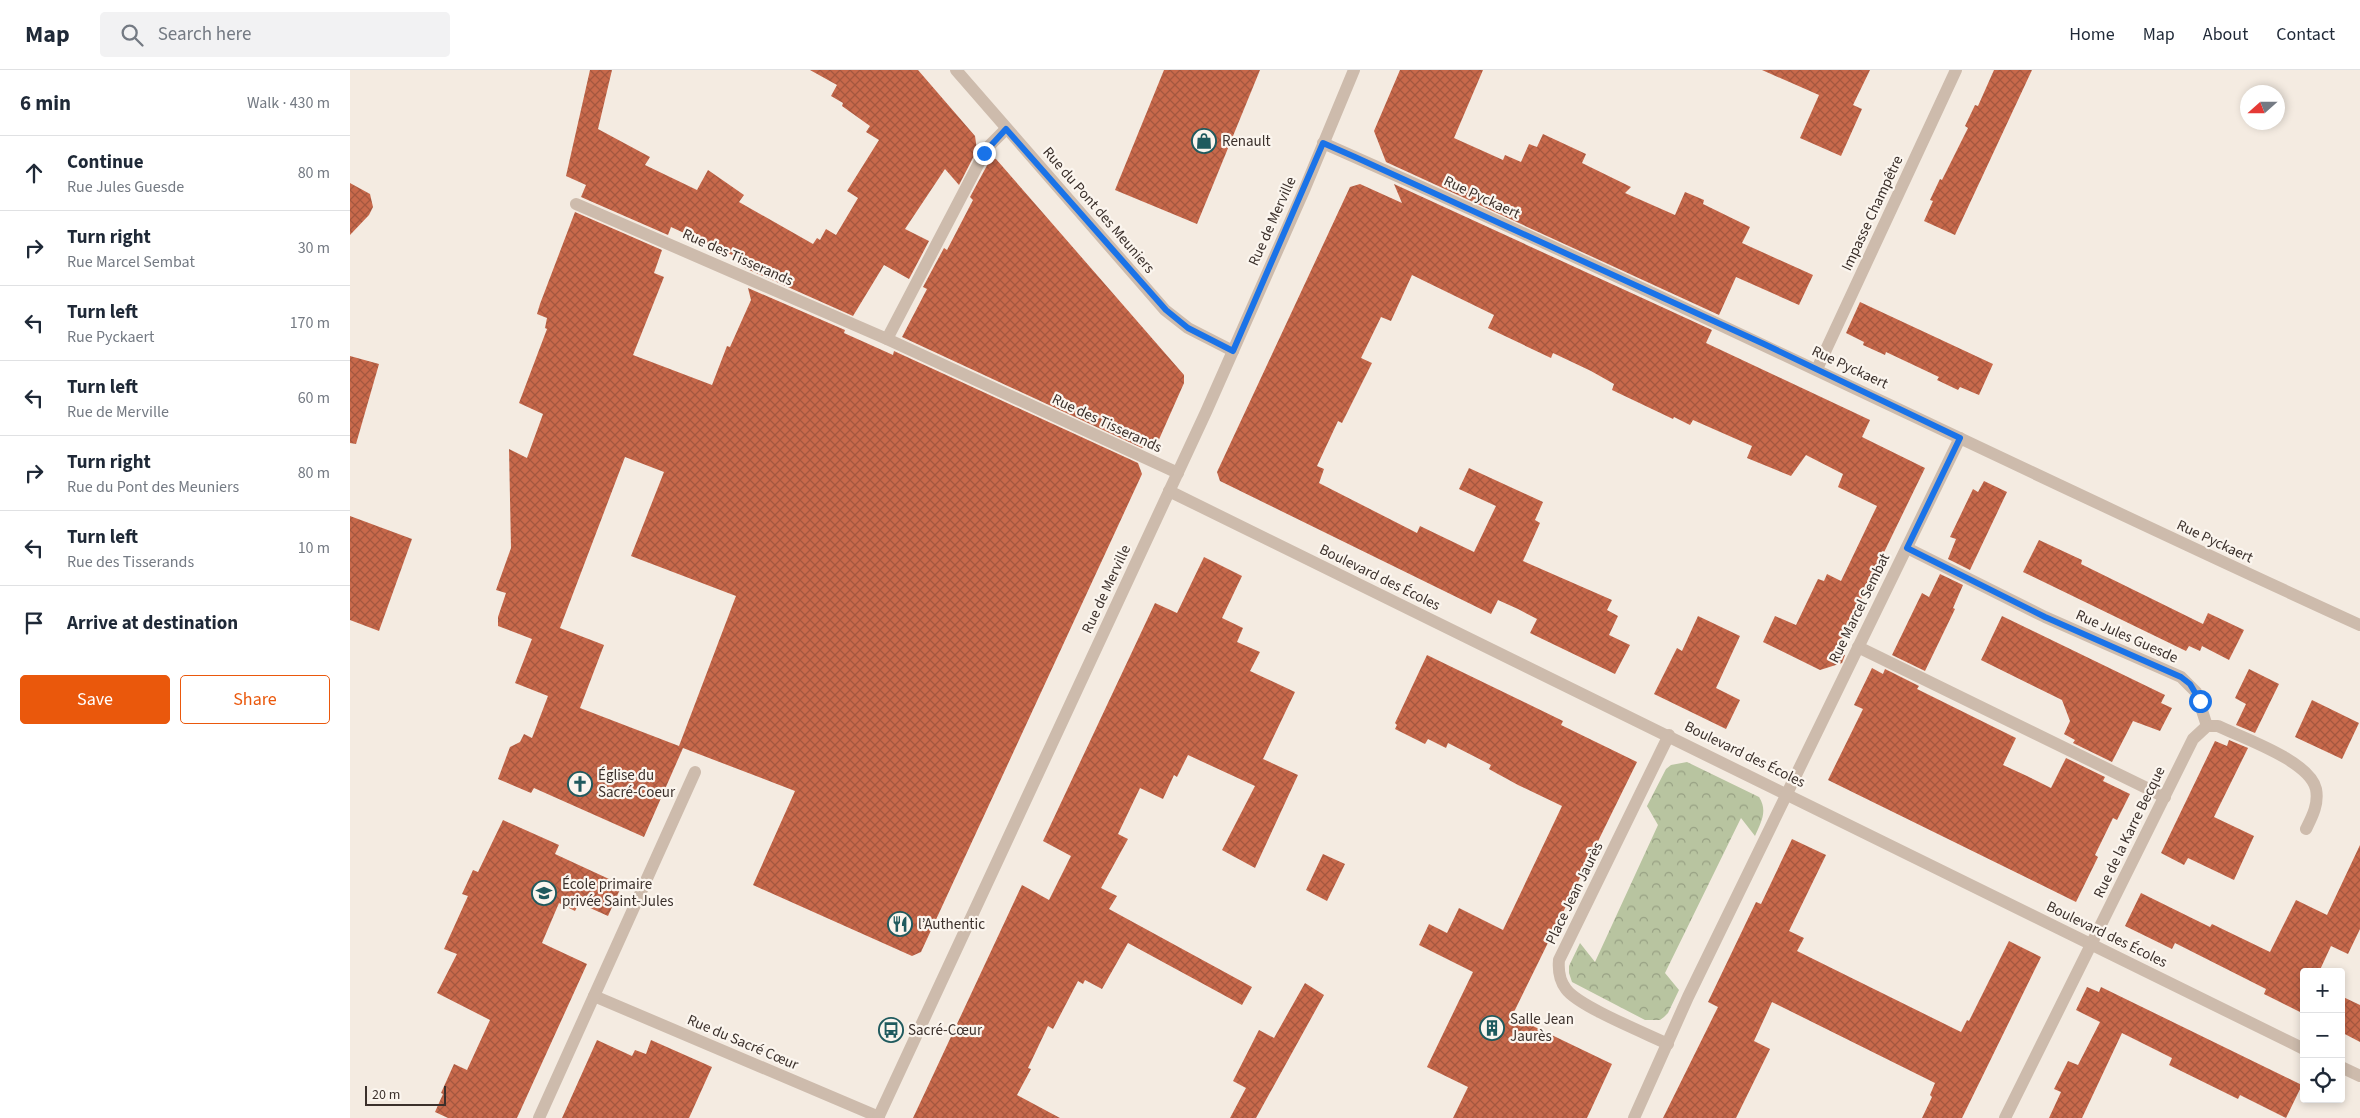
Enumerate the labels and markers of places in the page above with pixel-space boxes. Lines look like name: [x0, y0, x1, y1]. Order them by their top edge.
shop icon: Renault: [1191, 128, 1217, 154]
place label: Renault: [1222, 131, 1271, 152]
place label: Église du Sacré-Coeur: [598, 765, 676, 803]
church icon: Église du Sacré-Coeur: [567, 771, 593, 797]
place label: École primaire privée Saint-Jules: [562, 874, 673, 912]
school or university icon: École primaire privée Saint-Jules: [531, 880, 557, 906]
restaurant icon: l’Authentic: [887, 911, 913, 937]
place label: l’Authentic: [918, 914, 985, 935]
place label: Salle Jean Jaurès: [1510, 1009, 1574, 1047]
building icon: Salle Jean Jaurès: [1479, 1015, 1505, 1041]
bus stop icon: Sacré-Cœur: [878, 1017, 904, 1043]
place label: Sacré-Cœur: [908, 1020, 983, 1041]

